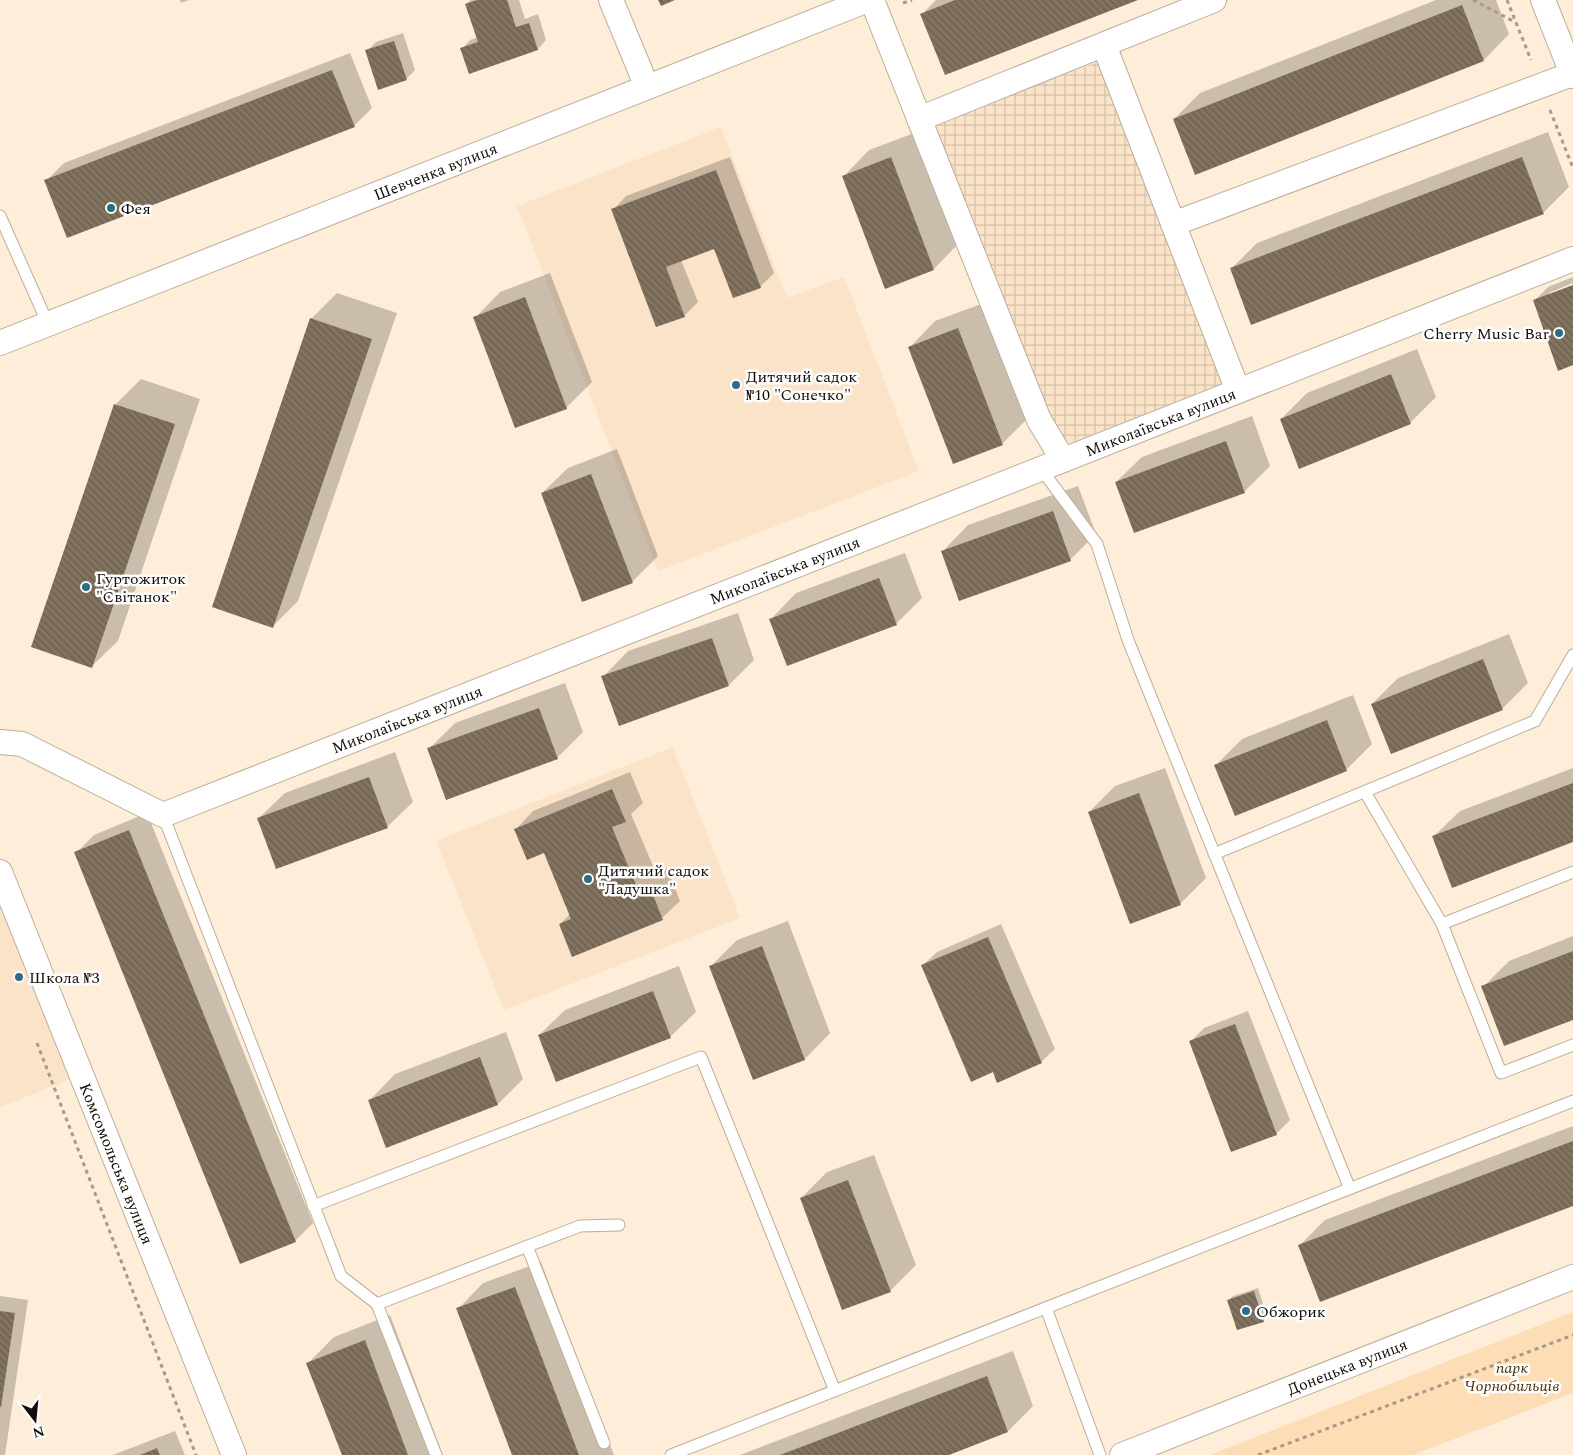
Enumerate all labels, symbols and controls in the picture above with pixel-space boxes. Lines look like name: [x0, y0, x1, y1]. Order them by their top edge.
street label: Шевченка вулиця: [370, 137, 501, 207]
place label: Фея: [121, 197, 151, 221]
marker: Фея: [105, 202, 117, 214]
place label: Cherry Music Bar: [1423, 322, 1549, 346]
marker: Cherry Music Bar: [1553, 327, 1565, 339]
place label: Дитячий садок №10 "Сонечко": [746, 365, 857, 407]
marker: Дитячий садок №10 "Сонечко": [730, 379, 742, 391]
street label: Миколаївська вулиця: [1082, 382, 1239, 463]
street label: Миколаївська вулиця: [706, 530, 864, 611]
place label: Гуртожиток "Світанок": [96, 567, 186, 609]
marker: Гуртожиток "Світанок": [80, 581, 92, 593]
street label: Миколаївська вулиця: [328, 679, 486, 760]
place label: Дитячий садок "Ладушка": [598, 859, 709, 901]
marker: Дитячий садок "Ладушка": [582, 873, 594, 885]
place label: Школа №3: [29, 966, 100, 990]
marker: Школа №3: [13, 971, 25, 983]
street label: Комсомольська вулиця: [73, 1079, 159, 1248]
place label: Обжорик: [1256, 1300, 1326, 1324]
marker: Обжорик: [1240, 1305, 1252, 1317]
street label: Донецька вулиця: [1284, 1333, 1411, 1402]
park label: парк Чорнобильців: [1464, 1356, 1560, 1398]
north arrow: [10, 1395, 60, 1445]
text: N: [30, 1420, 47, 1444]

